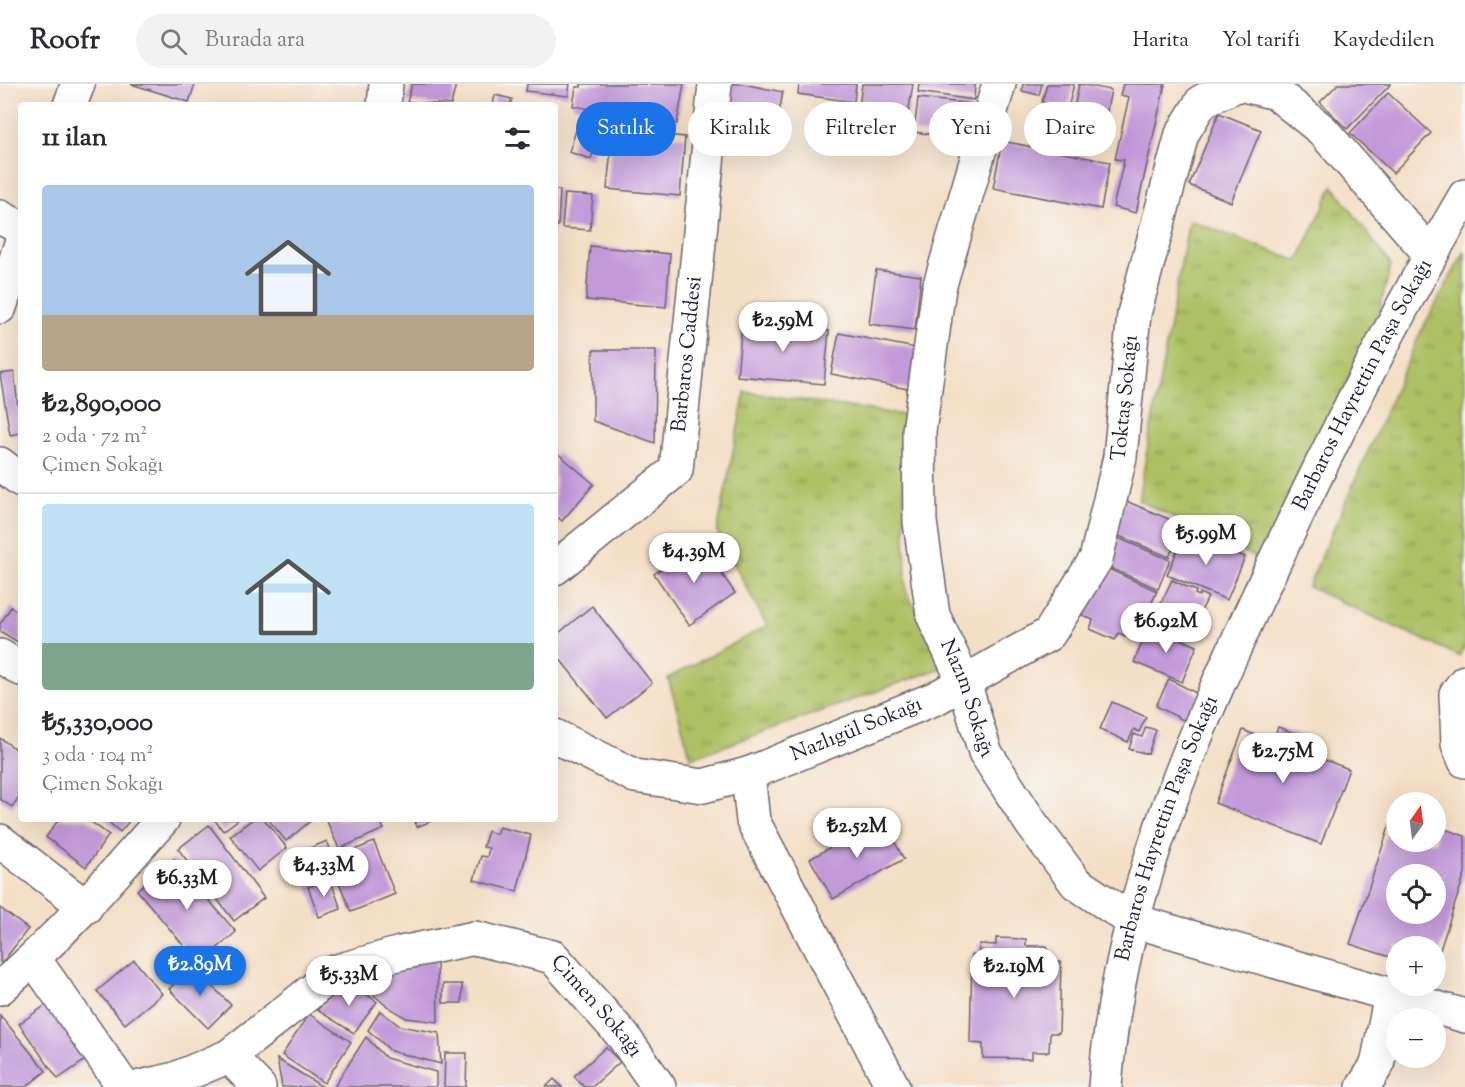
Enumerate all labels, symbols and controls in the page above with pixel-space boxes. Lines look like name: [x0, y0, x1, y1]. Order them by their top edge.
search box: [136, 14, 556, 68]
text: Roofr: [30, 21, 100, 61]
icon: search: [157, 25, 190, 58]
text: Burada ara: [205, 25, 305, 57]
text: Harita: [1132, 26, 1189, 56]
text: Yol tarifi: [1222, 26, 1300, 56]
text: Kaydedilen: [1333, 26, 1435, 56]
chip: Satılık: [576, 102, 676, 156]
chip: Kiralık: [688, 102, 792, 156]
chip: Filtreler: [804, 102, 917, 156]
chip: Yeni: [929, 102, 1012, 156]
chip: Daire: [1024, 102, 1116, 156]
text: 11 ilan: [42, 120, 107, 157]
icon: filters: [501, 122, 534, 155]
icon: home: [234, 224, 342, 332]
street label: Barbaros Hayrettin Paşa Sokağı: [1286, 254, 1441, 516]
street label: Barbaros Caddesi: [665, 275, 710, 434]
pin: ₺2.59M: [734, 302, 832, 353]
text: ₺2.59M: [753, 307, 813, 336]
street label: Toktaş Sokağı: [1105, 334, 1147, 462]
text: ₺2,890,000: [42, 386, 161, 423]
text: 2 oda · 72 m²: [42, 423, 147, 452]
text: Çimen Sokağı: [42, 452, 163, 481]
pin: ₺5.99M: [1157, 515, 1255, 566]
text: ₺5.99M: [1176, 520, 1236, 549]
pin: ₺4.39M: [645, 533, 743, 584]
text: ₺4.39M: [663, 538, 725, 567]
icon: home: [234, 543, 342, 651]
pin: ₺6.92M: [1117, 603, 1215, 654]
text: ₺6.92M: [1134, 608, 1198, 637]
street label: Nazım Sokağı: [931, 635, 1000, 764]
street label: Nazlıgül Sokağı: [786, 690, 927, 770]
street label: Barbaros Hayrettin Paşa Sokağı: [1109, 691, 1226, 964]
text: ₺5,330,000: [42, 705, 153, 742]
pin: ₺2.75M: [1234, 733, 1332, 784]
text: ₺2.75M: [1252, 738, 1314, 767]
text: 3 oda · 104 m²: [42, 742, 153, 771]
text: Çimen Sokağı: [42, 771, 163, 800]
north arrow: [1386, 792, 1446, 852]
map controls: [1386, 792, 1446, 1068]
pin: ₺2.52M: [808, 808, 906, 859]
text: ₺2.52M: [827, 813, 887, 842]
pin: ₺4.33M: [275, 847, 373, 898]
text: ₺4.33M: [293, 852, 355, 881]
pin: ₺6.33M: [138, 860, 236, 911]
button: locate: [1386, 864, 1446, 924]
text: ₺6.33M: [157, 865, 217, 894]
button: +: [1386, 936, 1446, 996]
pin: ₺2.89M: [151, 946, 249, 997]
pin: ₺2.19M: [965, 948, 1063, 999]
street label: Çimen Sokağı: [543, 949, 649, 1064]
text: ₺2.89M: [168, 951, 232, 980]
text: ₺2.19M: [984, 953, 1044, 982]
pin: ₺5.33M: [300, 956, 398, 1007]
text: ₺5.33M: [320, 961, 378, 990]
button: −: [1386, 1008, 1446, 1068]

